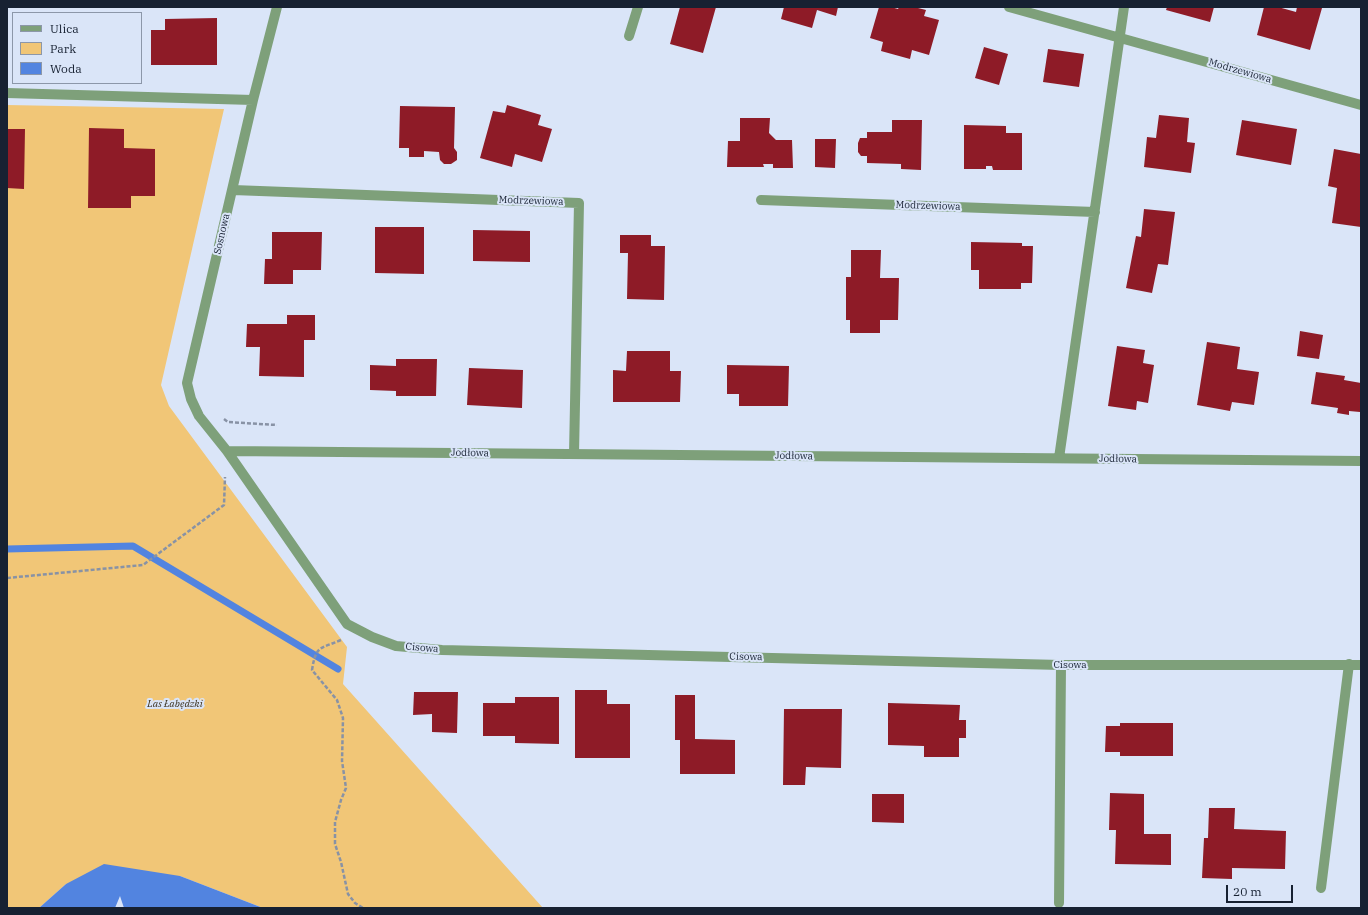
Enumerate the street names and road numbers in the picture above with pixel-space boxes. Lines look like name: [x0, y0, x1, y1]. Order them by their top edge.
street label: Modrzewiowa: [1207, 56, 1273, 86]
street label: Modrzewiowa: [498, 194, 564, 208]
street label: Modrzewiowa: [895, 199, 961, 213]
street label: Sosnowa: [211, 212, 233, 256]
street label: Jodłowa: [451, 447, 489, 459]
street label: Jodłowa: [775, 450, 813, 462]
street label: Jodłowa: [1099, 453, 1137, 465]
street label: Cisowa: [405, 641, 439, 655]
street label: Cisowa: [729, 651, 763, 663]
street label: Cisowa: [1053, 659, 1087, 671]

